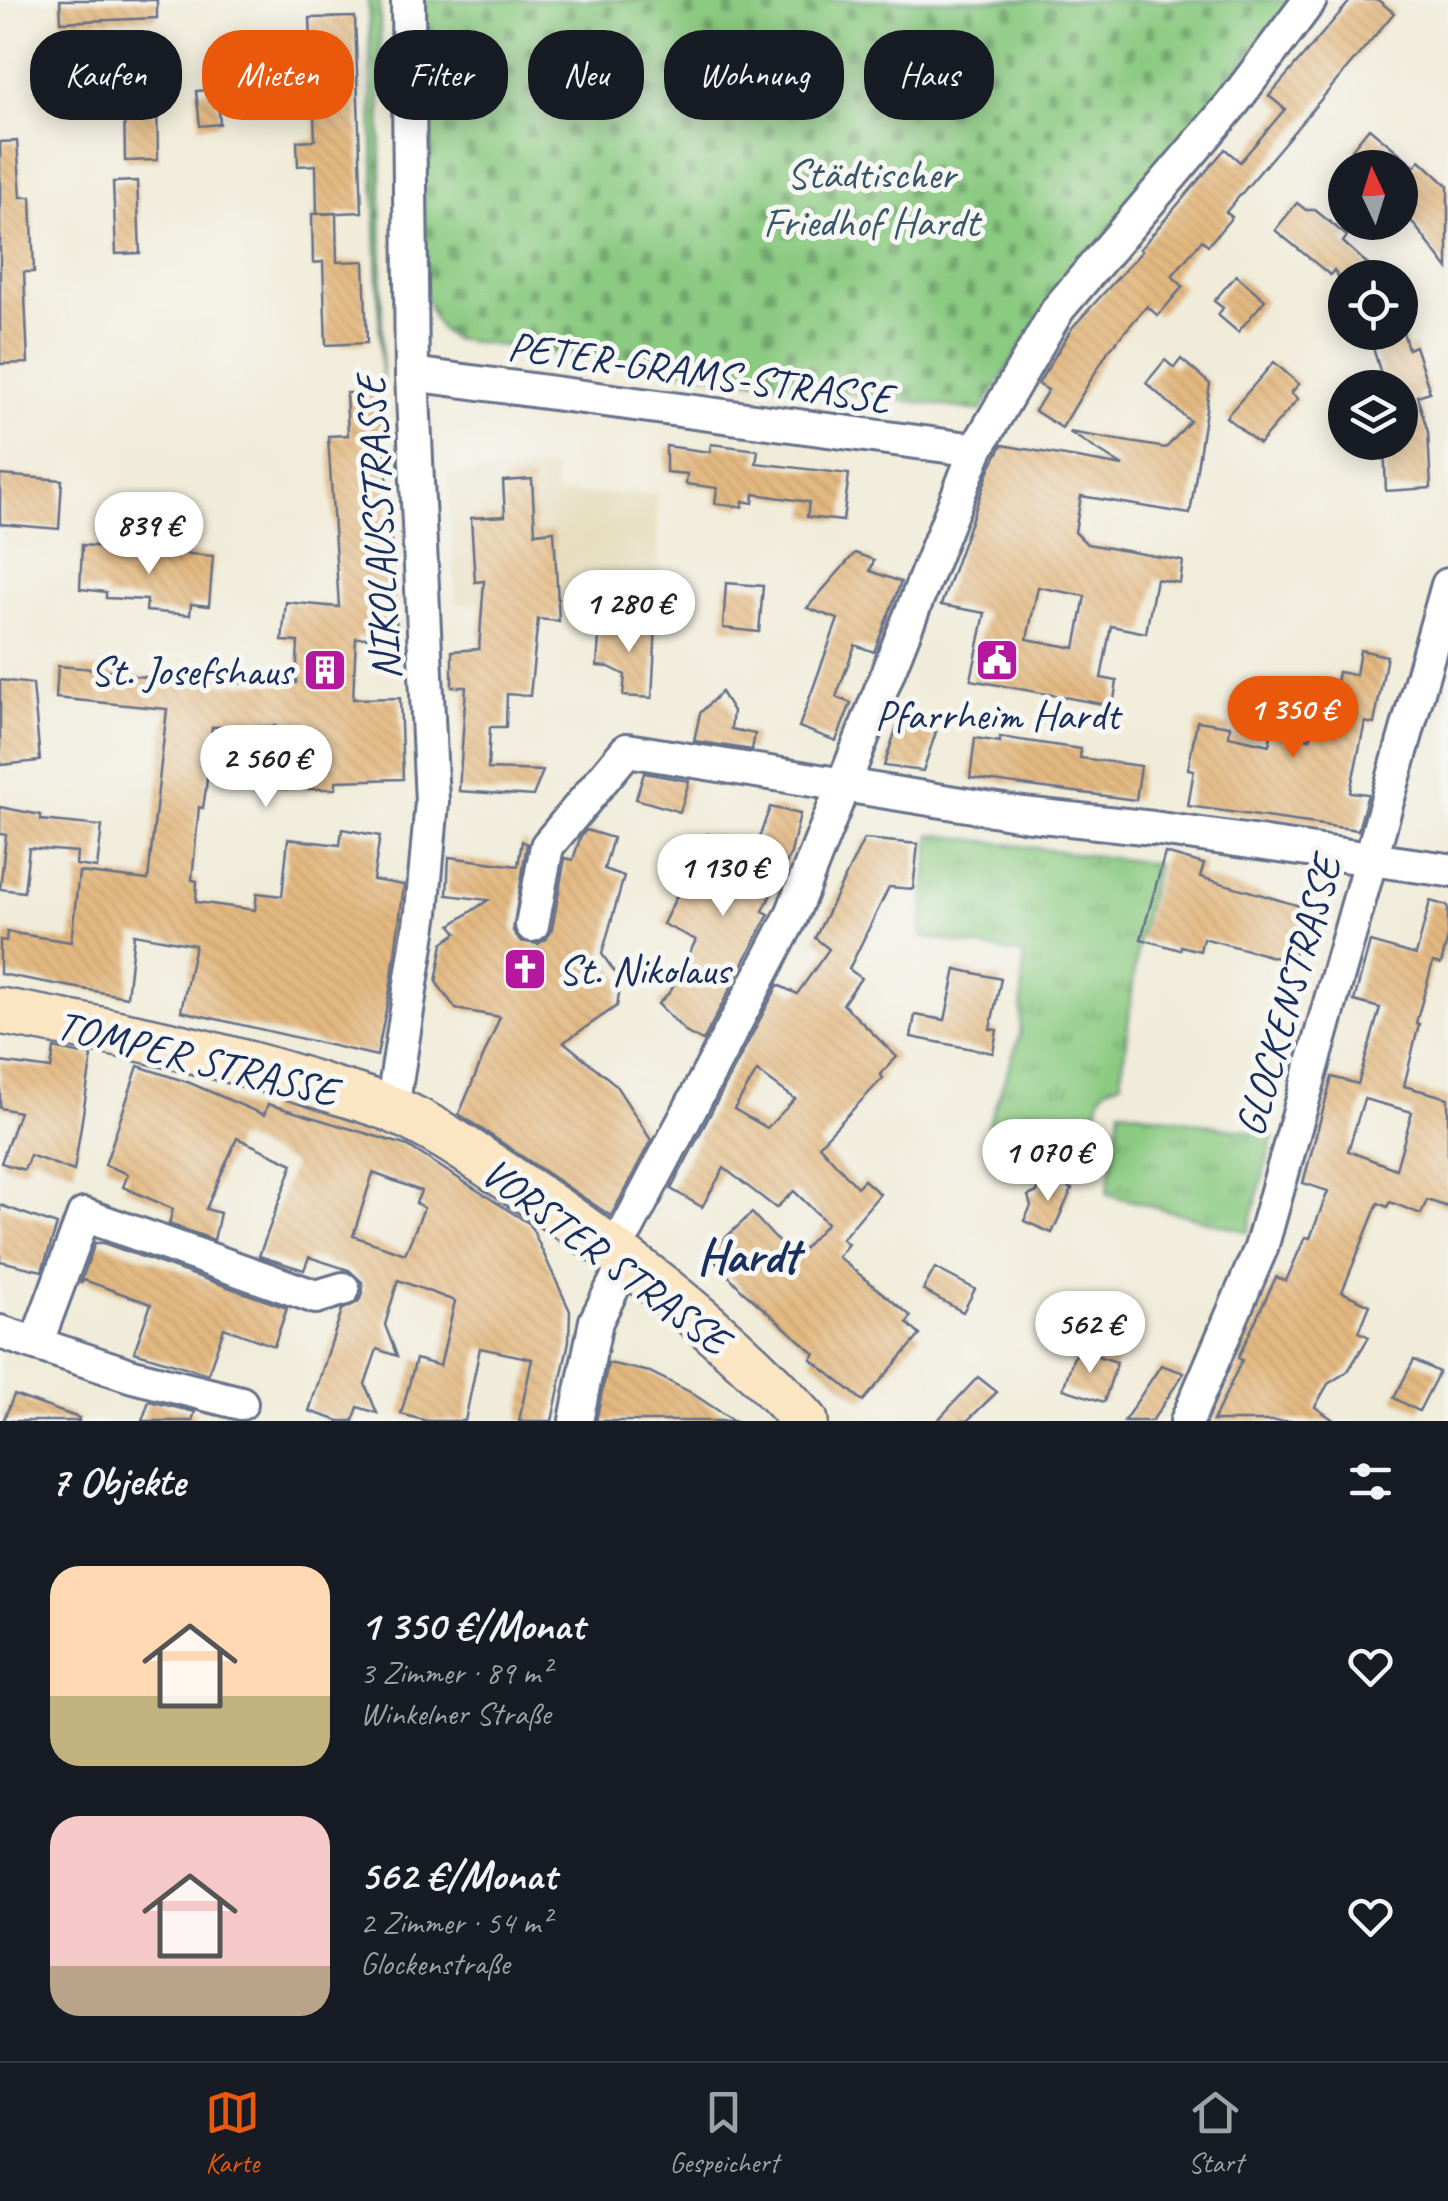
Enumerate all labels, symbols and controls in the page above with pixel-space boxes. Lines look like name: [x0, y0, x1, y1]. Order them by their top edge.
chip: Kaufen: [30, 30, 182, 120]
chip: Mieten: [202, 30, 354, 120]
chip: Filter: [374, 30, 508, 120]
chip: Neu: [528, 30, 644, 120]
chip: Wohnung: [664, 30, 844, 120]
chip: Haus: [864, 30, 994, 120]
park label: Städtischer Friedhof Hardt: [763, 148, 983, 249]
north arrow: [1328, 150, 1418, 240]
map controls: [1328, 150, 1418, 460]
button: locate: [1328, 260, 1418, 350]
street label: PETER-GRAMS-STRASSE: [505, 319, 900, 426]
street label: NIKOLAUSSTRASSE: [344, 370, 413, 681]
button: layers: [1328, 370, 1418, 460]
pin: 839 €: [79, 492, 219, 577]
text: 839 €: [117, 504, 181, 545]
pin: 1 280 €: [537, 570, 721, 655]
text: 1 280 €: [585, 582, 673, 623]
public building icon: Pfarrheim Hardt: [974, 637, 1020, 683]
place label: St. Josefshaus: [90, 645, 296, 698]
building icon: St. Josefshaus: [302, 647, 348, 693]
pin: 1 350 €: [1201, 676, 1385, 761]
text: 1 350 €: [1250, 688, 1336, 729]
place label: Pfarrheim Hardt: [875, 689, 1123, 742]
pin: 2 560 €: [174, 725, 358, 810]
text: 2 560 €: [222, 737, 310, 778]
pin: 1 130 €: [631, 834, 815, 919]
text: 1 130 €: [679, 846, 767, 887]
street label: GLOCKENSTRASSE: [1223, 846, 1355, 1142]
place label: St. Nikolaus: [558, 944, 734, 997]
church icon: St. Nikolaus: [502, 946, 548, 992]
street label: TOMPER STRASSE: [51, 998, 347, 1120]
pin: 1 070 €: [956, 1119, 1140, 1204]
text: 1 070 €: [1004, 1131, 1092, 1172]
street label: VORSTER STRASSE: [471, 1146, 743, 1369]
district label: Hardt: [697, 1226, 806, 1286]
pin: 562 €: [1020, 1291, 1160, 1376]
text: 562 €: [1057, 1303, 1123, 1344]
icon: filters: [1343, 1454, 1398, 1509]
text: 7 Objekte: [50, 1455, 185, 1508]
text: 1 350 €/Monat: [360, 1599, 584, 1652]
icon: home: [130, 1606, 250, 1726]
icon: heart: [1343, 1639, 1398, 1694]
text: 3 Zimmer · 89 m²: [360, 1652, 550, 1693]
text: Winkelner Straße: [360, 1693, 551, 1734]
text: 562 €/Monat: [360, 1849, 556, 1902]
icon: home: [130, 1856, 250, 1976]
icon: heart: [1343, 1889, 1398, 1944]
text: 2 Zimmer · 54 m²: [360, 1902, 550, 1943]
text: Glockenstraße: [360, 1943, 510, 1984]
tab: Karte: [205, 2085, 260, 2180]
tab: Gespeichert: [669, 2085, 779, 2180]
tab: Start: [1188, 2085, 1243, 2180]

